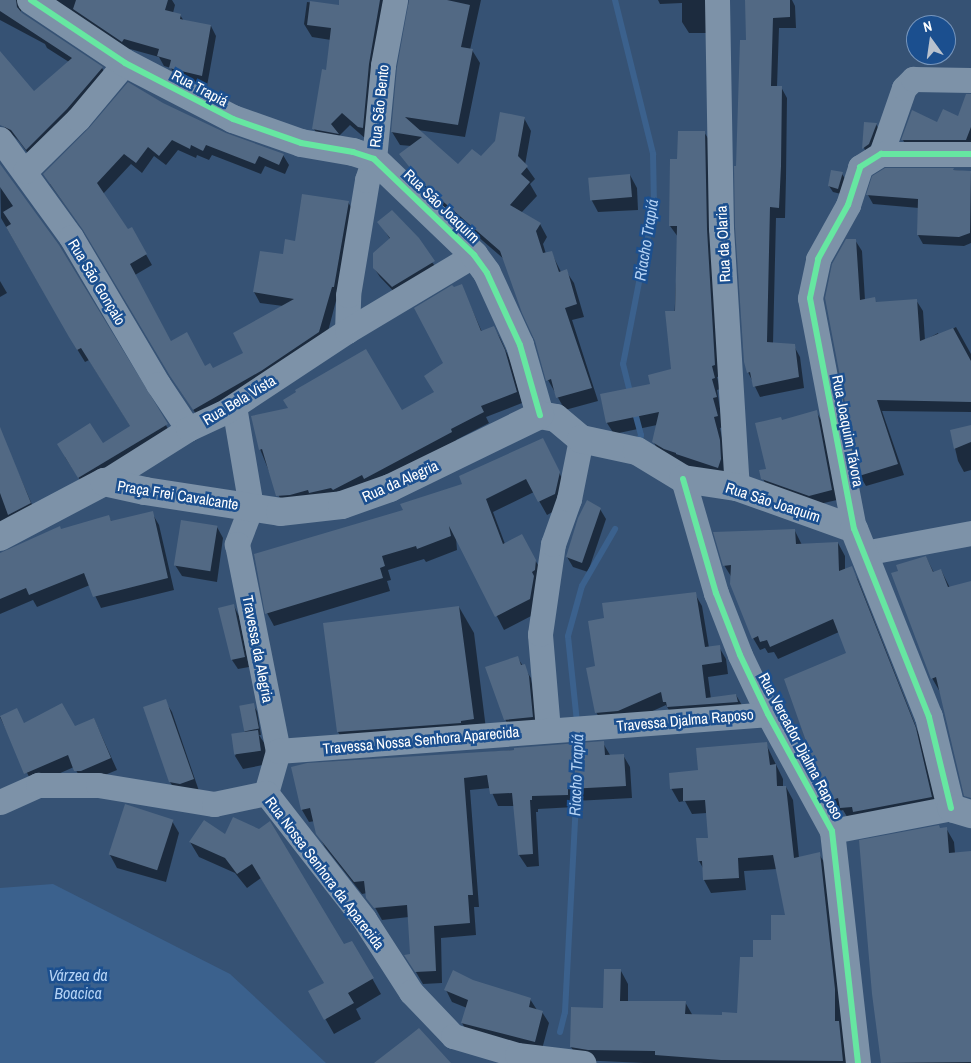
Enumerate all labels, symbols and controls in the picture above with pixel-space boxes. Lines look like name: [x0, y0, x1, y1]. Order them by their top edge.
north arrow: [906, 15, 956, 65]
text: N: [921, 17, 934, 36]
street label: Rua São Bento: [366, 64, 392, 148]
street label: Rua Trapiá: [169, 66, 231, 110]
street label: Rua São Joaquim: [400, 165, 484, 247]
water label: Riacho Trapiá: [630, 198, 662, 282]
street label: Rua da Olaria: [712, 205, 734, 283]
street label: Rua São Gonçalo: [64, 236, 130, 328]
street label: Rua Bela Vista: [199, 371, 279, 429]
street label: Rua Joaquim Távora: [828, 373, 868, 489]
street label: Rua da Alegria: [359, 456, 441, 506]
street label: Praça Frei Cavalcante: [116, 477, 240, 513]
street label: Rua São Joaquim: [723, 478, 823, 526]
street label: Travessa da Alegria: [239, 593, 277, 705]
street label: Rua Vereador Djalma Raposo: [755, 670, 847, 822]
street label: Travessa Djalma Raposo: [616, 705, 754, 735]
street label: Travessa Nossa Senhora Aparecida: [322, 722, 520, 758]
water label: Riacho Trapiá: [565, 733, 587, 817]
street label: Rua Nossa Senhora da Aparecida: [261, 793, 389, 953]
water label: Várzea da Boacica: [48, 965, 108, 1003]

